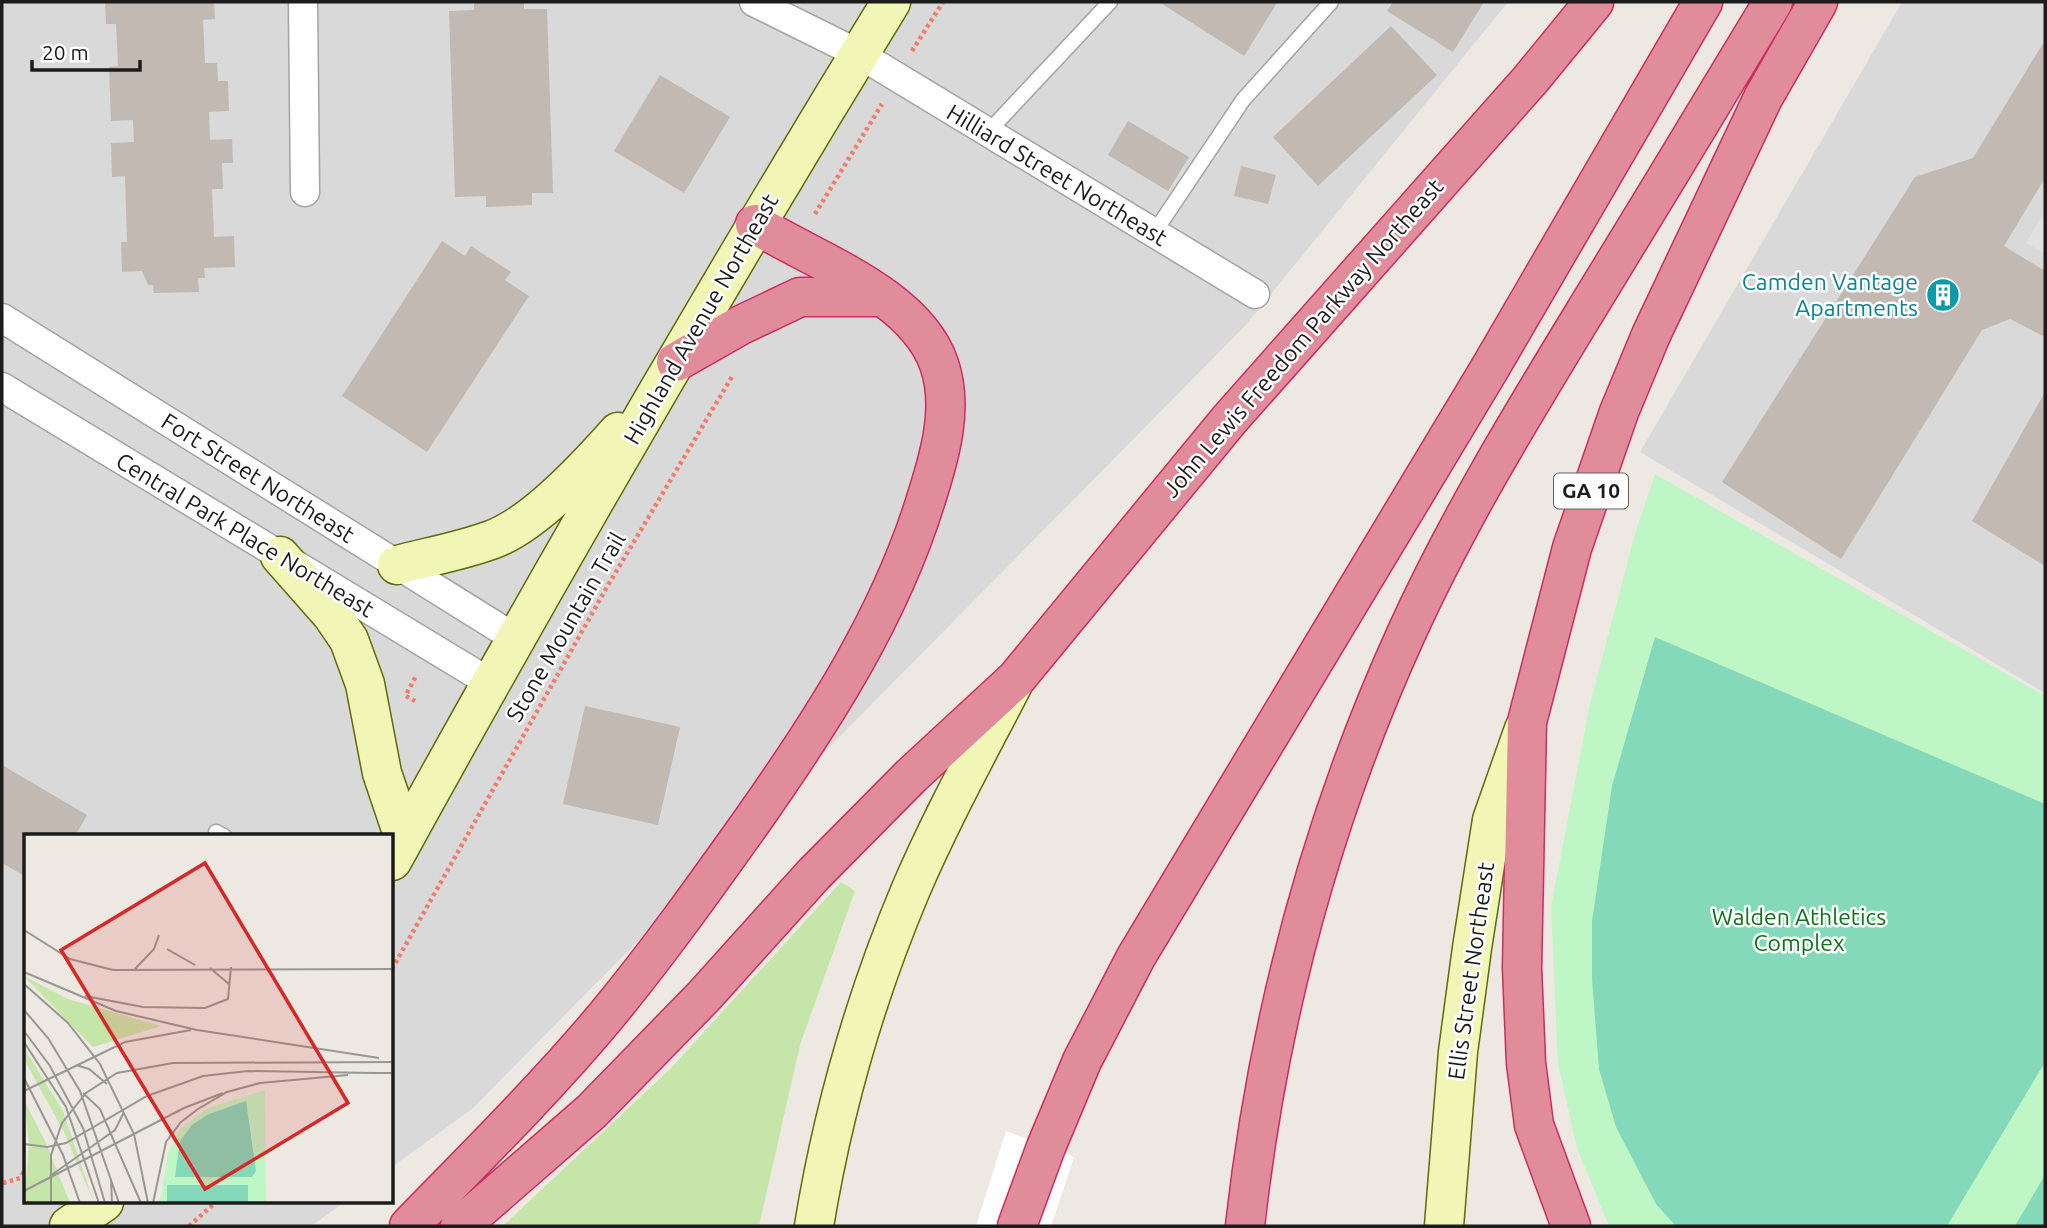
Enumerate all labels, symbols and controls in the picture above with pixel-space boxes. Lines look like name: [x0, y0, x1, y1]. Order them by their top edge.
scale bar: [32, 28, 140, 72]
text: 20 m: [42, 40, 89, 64]
street label: Hilliard Street Northeast: [943, 99, 1172, 250]
street label: John Lewis Freedom Parkway Northeast: [1158, 174, 1448, 502]
street label: Highland Avenue Northeast: [619, 189, 783, 448]
place label: Camden Vantage Apartments: [1742, 269, 1918, 320]
building icon: Camden Vantage Apartments: [1924, 276, 1962, 314]
street label: Fort Street Northeast: [157, 408, 359, 547]
street label: Central Park Place Northeast: [112, 448, 379, 622]
road number: GA 10: [1554, 474, 1628, 508]
street label: Stone Mountain Trail: [501, 528, 630, 726]
inset map: [24, 834, 394, 1204]
street label: Ellis Street Northeast: [1443, 860, 1498, 1081]
park label: Walden Athletics Complex: [1712, 904, 1886, 955]

